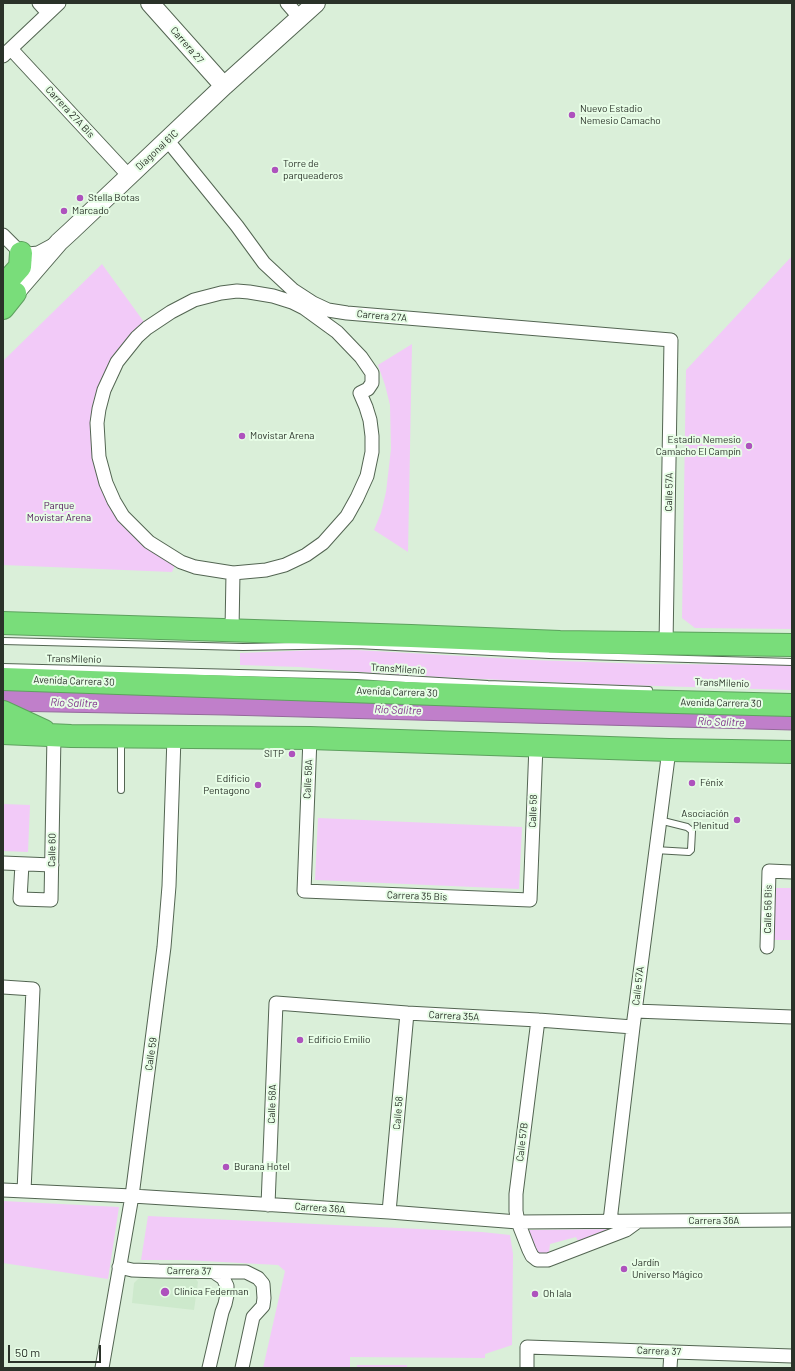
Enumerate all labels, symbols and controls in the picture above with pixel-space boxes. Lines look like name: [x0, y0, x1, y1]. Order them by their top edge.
street label: Carrera 27: [168, 24, 206, 66]
street label: Carrera 27A Bis: [43, 84, 97, 140]
place label: Nuevo Estadio Nemesio Camacho: [580, 103, 661, 126]
marker: Nuevo Estadio Nemesio Camacho: [567, 110, 577, 120]
street label: Diagonal 61C: [133, 127, 181, 173]
place label: Torre de parqueaderos: [283, 158, 343, 182]
marker: Torre de parqueaderos: [270, 165, 280, 175]
place label: Stella Botas: [88, 192, 140, 204]
marker: Stella Botas: [75, 193, 85, 203]
place label: Marcado: [72, 205, 109, 217]
marker: Marcado: [59, 206, 69, 216]
street label: Carrera 27A: [356, 308, 408, 324]
place label: Movistar Arena: [250, 430, 314, 442]
marker: Movistar Arena: [237, 431, 247, 441]
place label: Estadio Nemesio Camacho El Campín: [656, 434, 741, 458]
marker: Estadio Nemesio Camacho El Campín: [744, 441, 754, 451]
street label: Calle 57A: [663, 472, 675, 512]
park label: Parque Movistar Arena: [27, 500, 91, 524]
street label: TransMilenio: [46, 653, 102, 665]
street label: TransMilenio: [370, 661, 426, 677]
street label: Avenida Carrera 30: [33, 674, 115, 688]
street label: TransMilenio: [694, 676, 750, 690]
street label: Avenida Carrera 30: [356, 685, 438, 699]
water label: Río Salitre: [50, 696, 98, 710]
street label: Avenida Carrera 30: [680, 696, 762, 710]
water label: Río Salitre: [374, 703, 422, 717]
water label: Río Salitre: [697, 715, 745, 729]
place label: SITP: [264, 748, 284, 760]
marker: SITP: [287, 749, 297, 759]
street label: Calle 58A: [301, 759, 315, 799]
place label: Edificio Pentagono: [203, 773, 250, 796]
place label: Fénix: [700, 777, 723, 789]
marker: Fénix: [687, 778, 697, 788]
marker: Edificio Pentagono: [253, 780, 263, 790]
street label: Calle 58: [526, 794, 540, 828]
place label: Asociación Plenitud: [681, 808, 729, 832]
marker: Asociación Plenitud: [732, 815, 742, 825]
street label: Calle 60: [46, 833, 58, 867]
street label: Calle 56 Bis: [762, 884, 774, 934]
street label: Carrera 35 Bis: [387, 889, 447, 903]
street label: Calle 57A: [630, 966, 646, 1006]
street label: Carrera 35A: [428, 1009, 480, 1023]
place label: Edificio Emilio: [308, 1034, 371, 1046]
marker: Edificio Emilio: [295, 1035, 305, 1045]
street label: Calle 59: [143, 1037, 159, 1071]
street label: Calle 58A: [265, 1084, 279, 1124]
street label: Calle 58: [391, 1096, 405, 1130]
street label: Calle 57B: [514, 1122, 530, 1162]
place label: Burana Hotel: [234, 1161, 290, 1173]
marker: Burana Hotel: [221, 1162, 231, 1172]
street label: Carrera 36A: [294, 1200, 346, 1216]
street label: Carrera 36A: [689, 1215, 739, 1227]
place label: Jardín Universo Mágico: [632, 1257, 703, 1280]
marker: Jardín Universo Mágico: [619, 1264, 629, 1274]
street label: Carrera 37: [167, 1265, 211, 1277]
marker: Clínica Federman: [159, 1286, 171, 1298]
place label: Clínica Federman: [174, 1286, 249, 1298]
place label: Oh lala: [543, 1288, 571, 1300]
marker: Oh lala: [530, 1289, 540, 1299]
scale bar: [10, 1337, 103, 1363]
street label: Carrera 37: [637, 1344, 681, 1358]
text: 50 m: [15, 1345, 40, 1359]

